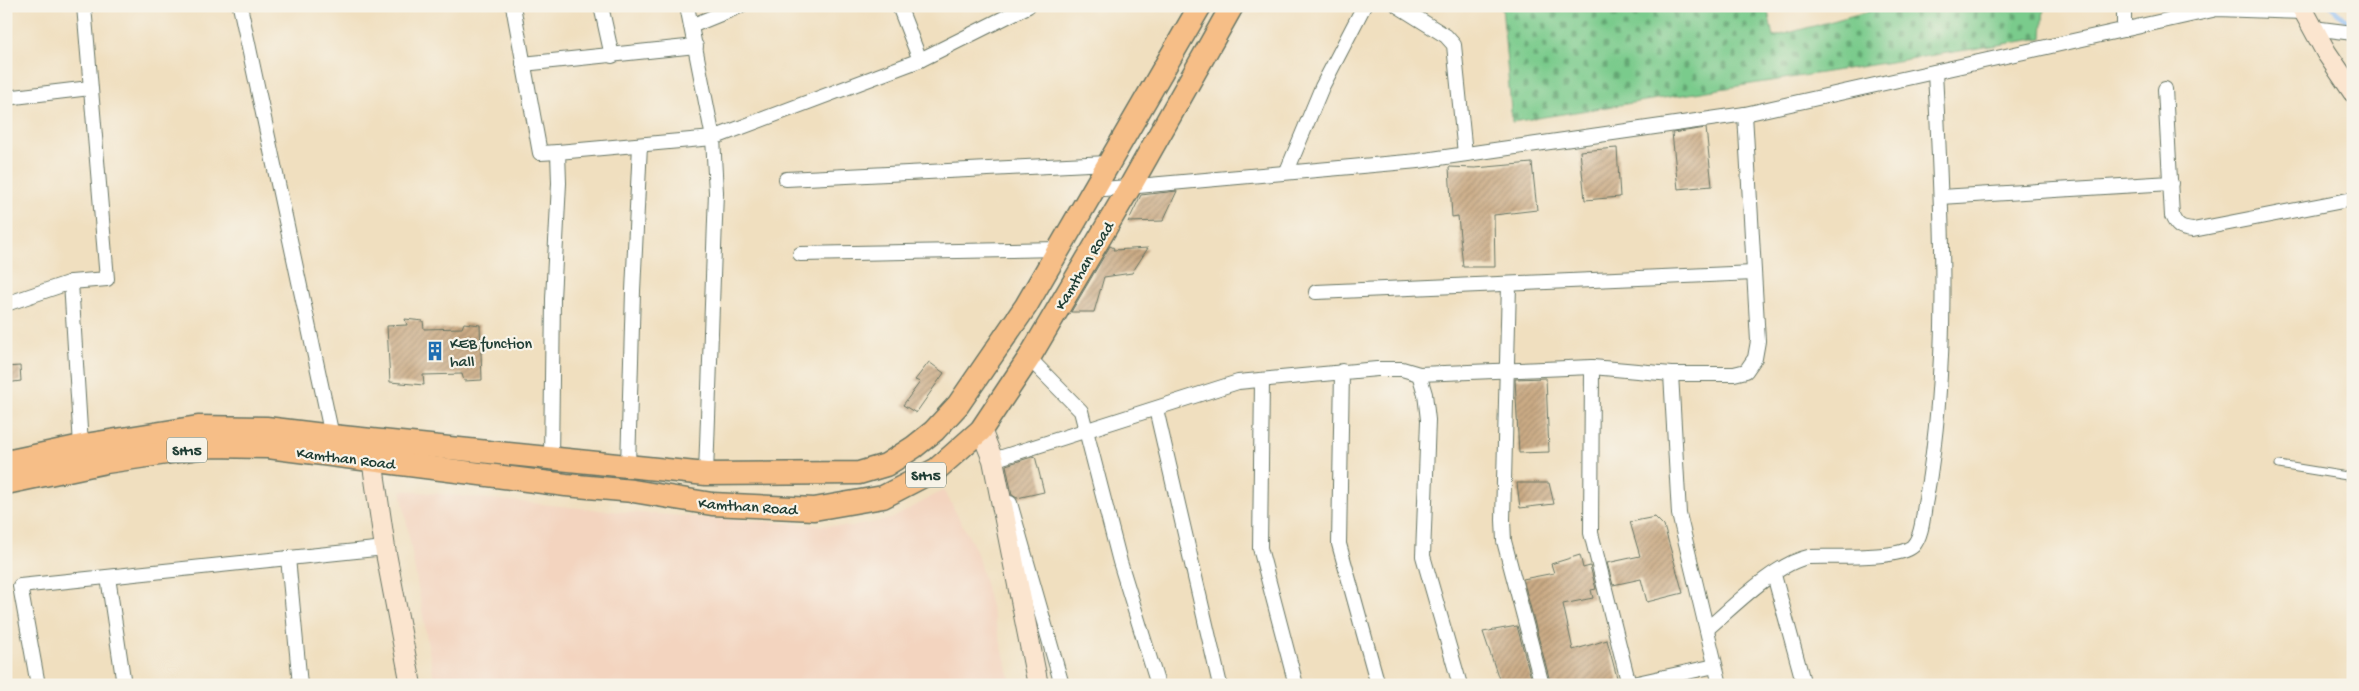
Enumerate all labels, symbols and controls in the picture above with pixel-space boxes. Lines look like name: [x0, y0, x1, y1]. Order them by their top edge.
street label: Kamthan Road: [1052, 218, 1121, 314]
place label: KEB function hall: [450, 336, 533, 373]
building icon: KEB function hall: [424, 340, 446, 362]
road number: SH15: [167, 438, 207, 462]
street label: Kamthan Road: [295, 445, 398, 476]
road number: SH15: [906, 462, 946, 488]
street label: Kamthan Road: [698, 496, 800, 522]

